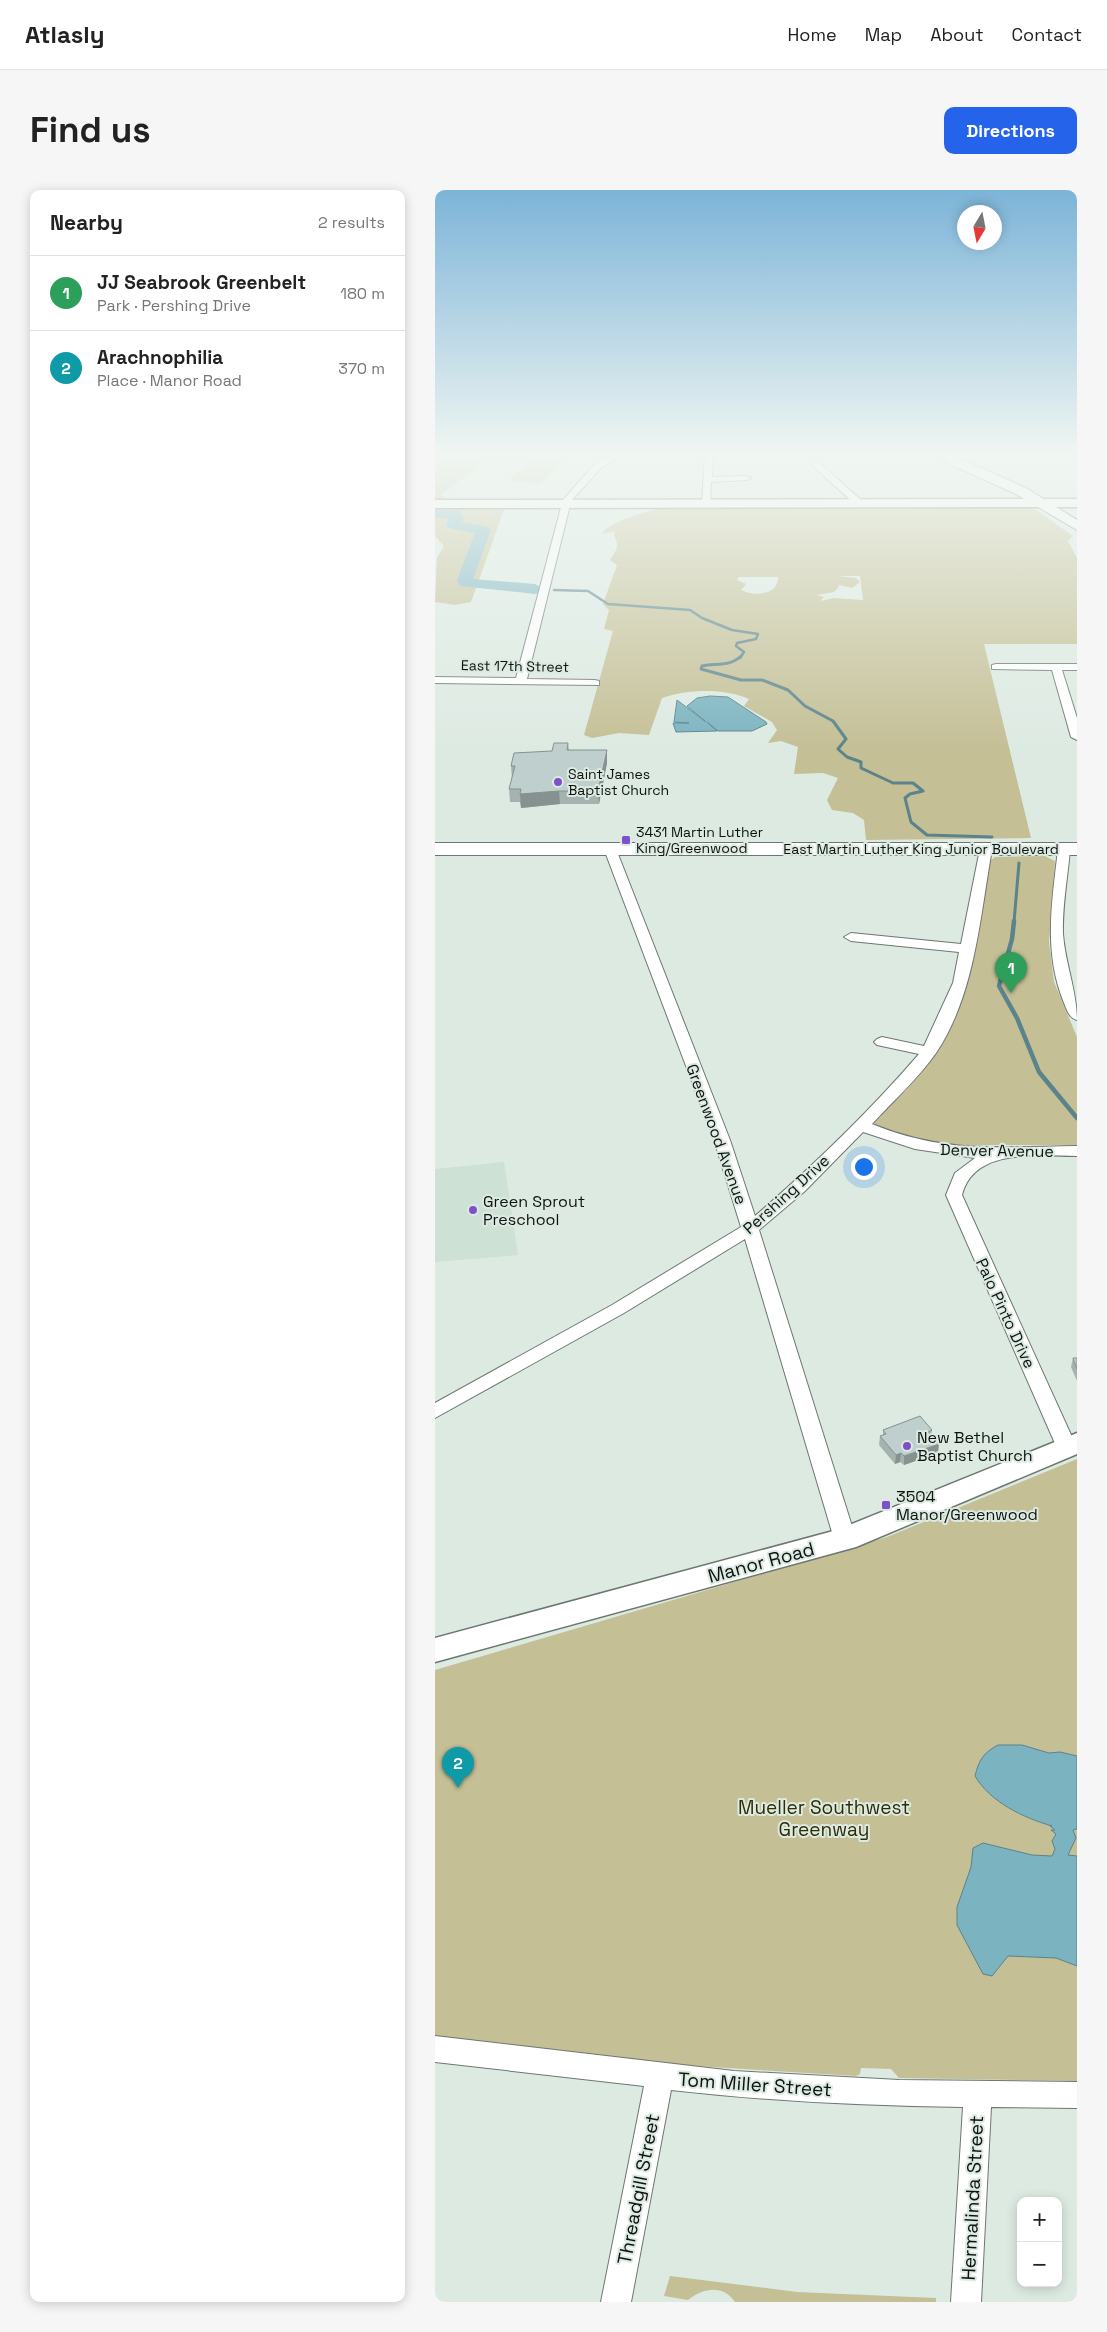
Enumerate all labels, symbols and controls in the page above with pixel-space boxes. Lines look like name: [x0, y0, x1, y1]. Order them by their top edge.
text: Atlasly: [25, 19, 104, 50]
text: Home: [788, 23, 837, 46]
text: Map: [865, 23, 902, 46]
text: About: [930, 23, 984, 46]
text: Contact: [1012, 23, 1082, 46]
button: Directions: [944, 107, 1077, 154]
text: Find us: [30, 108, 151, 152]
north arrow: [957, 205, 1002, 250]
text: Nearby: [50, 209, 123, 236]
text: 2 results: [318, 212, 385, 233]
text: JJ Seabrook Greenbelt: [97, 270, 306, 295]
text: 1: [62, 283, 70, 304]
text: 180 m: [340, 283, 385, 304]
text: Park · Pershing Drive: [97, 295, 251, 316]
text: Arachnophilia: [97, 345, 223, 370]
text: 2: [61, 358, 71, 379]
text: 370 m: [338, 358, 385, 379]
text: Place · Manor Road: [97, 370, 242, 391]
street label: East 17th Street: [461, 656, 569, 676]
place label: Saint James Baptist Church: [568, 765, 669, 799]
marker: Saint James Baptist Church: [552, 776, 564, 788]
place label: 3431 Martin Luther King/Greenwood: [636, 823, 763, 857]
marker: 3431 Martin Luther King/Greenwood: [620, 834, 632, 846]
street label: East Martin Luther King Junior Boulevard: [783, 840, 1059, 858]
pin: 1: [995, 952, 1027, 993]
street label: Greenwood Avenue: [681, 1061, 752, 1207]
street label: Denver Avenue: [940, 1139, 1054, 1162]
street label: Pershing Drive: [739, 1150, 834, 1239]
your location: [851, 1154, 877, 1180]
place label: Green Sprout Preschool: [483, 1191, 585, 1230]
marker: Green Sprout Preschool: [467, 1204, 479, 1216]
street label: Palo Pinto Drive: [971, 1255, 1040, 1372]
place label: New Bethel Baptist Church: [917, 1427, 1033, 1466]
marker: New Bethel Baptist Church: [901, 1440, 913, 1452]
place label: 3504 Manor/Greenwood: [896, 1486, 1038, 1525]
marker: 3504 Manor/Greenwood: [880, 1499, 892, 1511]
street label: Manor Road: [705, 1536, 817, 1589]
pin: 2: [442, 1747, 474, 1788]
park label: Mueller Southwest Greenway: [738, 1795, 910, 1842]
street label: Tom Miller Street: [677, 2067, 833, 2102]
street label: Threadgill Street: [612, 2112, 665, 2267]
street label: Hermalinda Street: [956, 2115, 989, 2281]
map controls: [1017, 2197, 1062, 2287]
button: +: [1017, 2197, 1062, 2242]
button: −: [1017, 2242, 1062, 2287]

